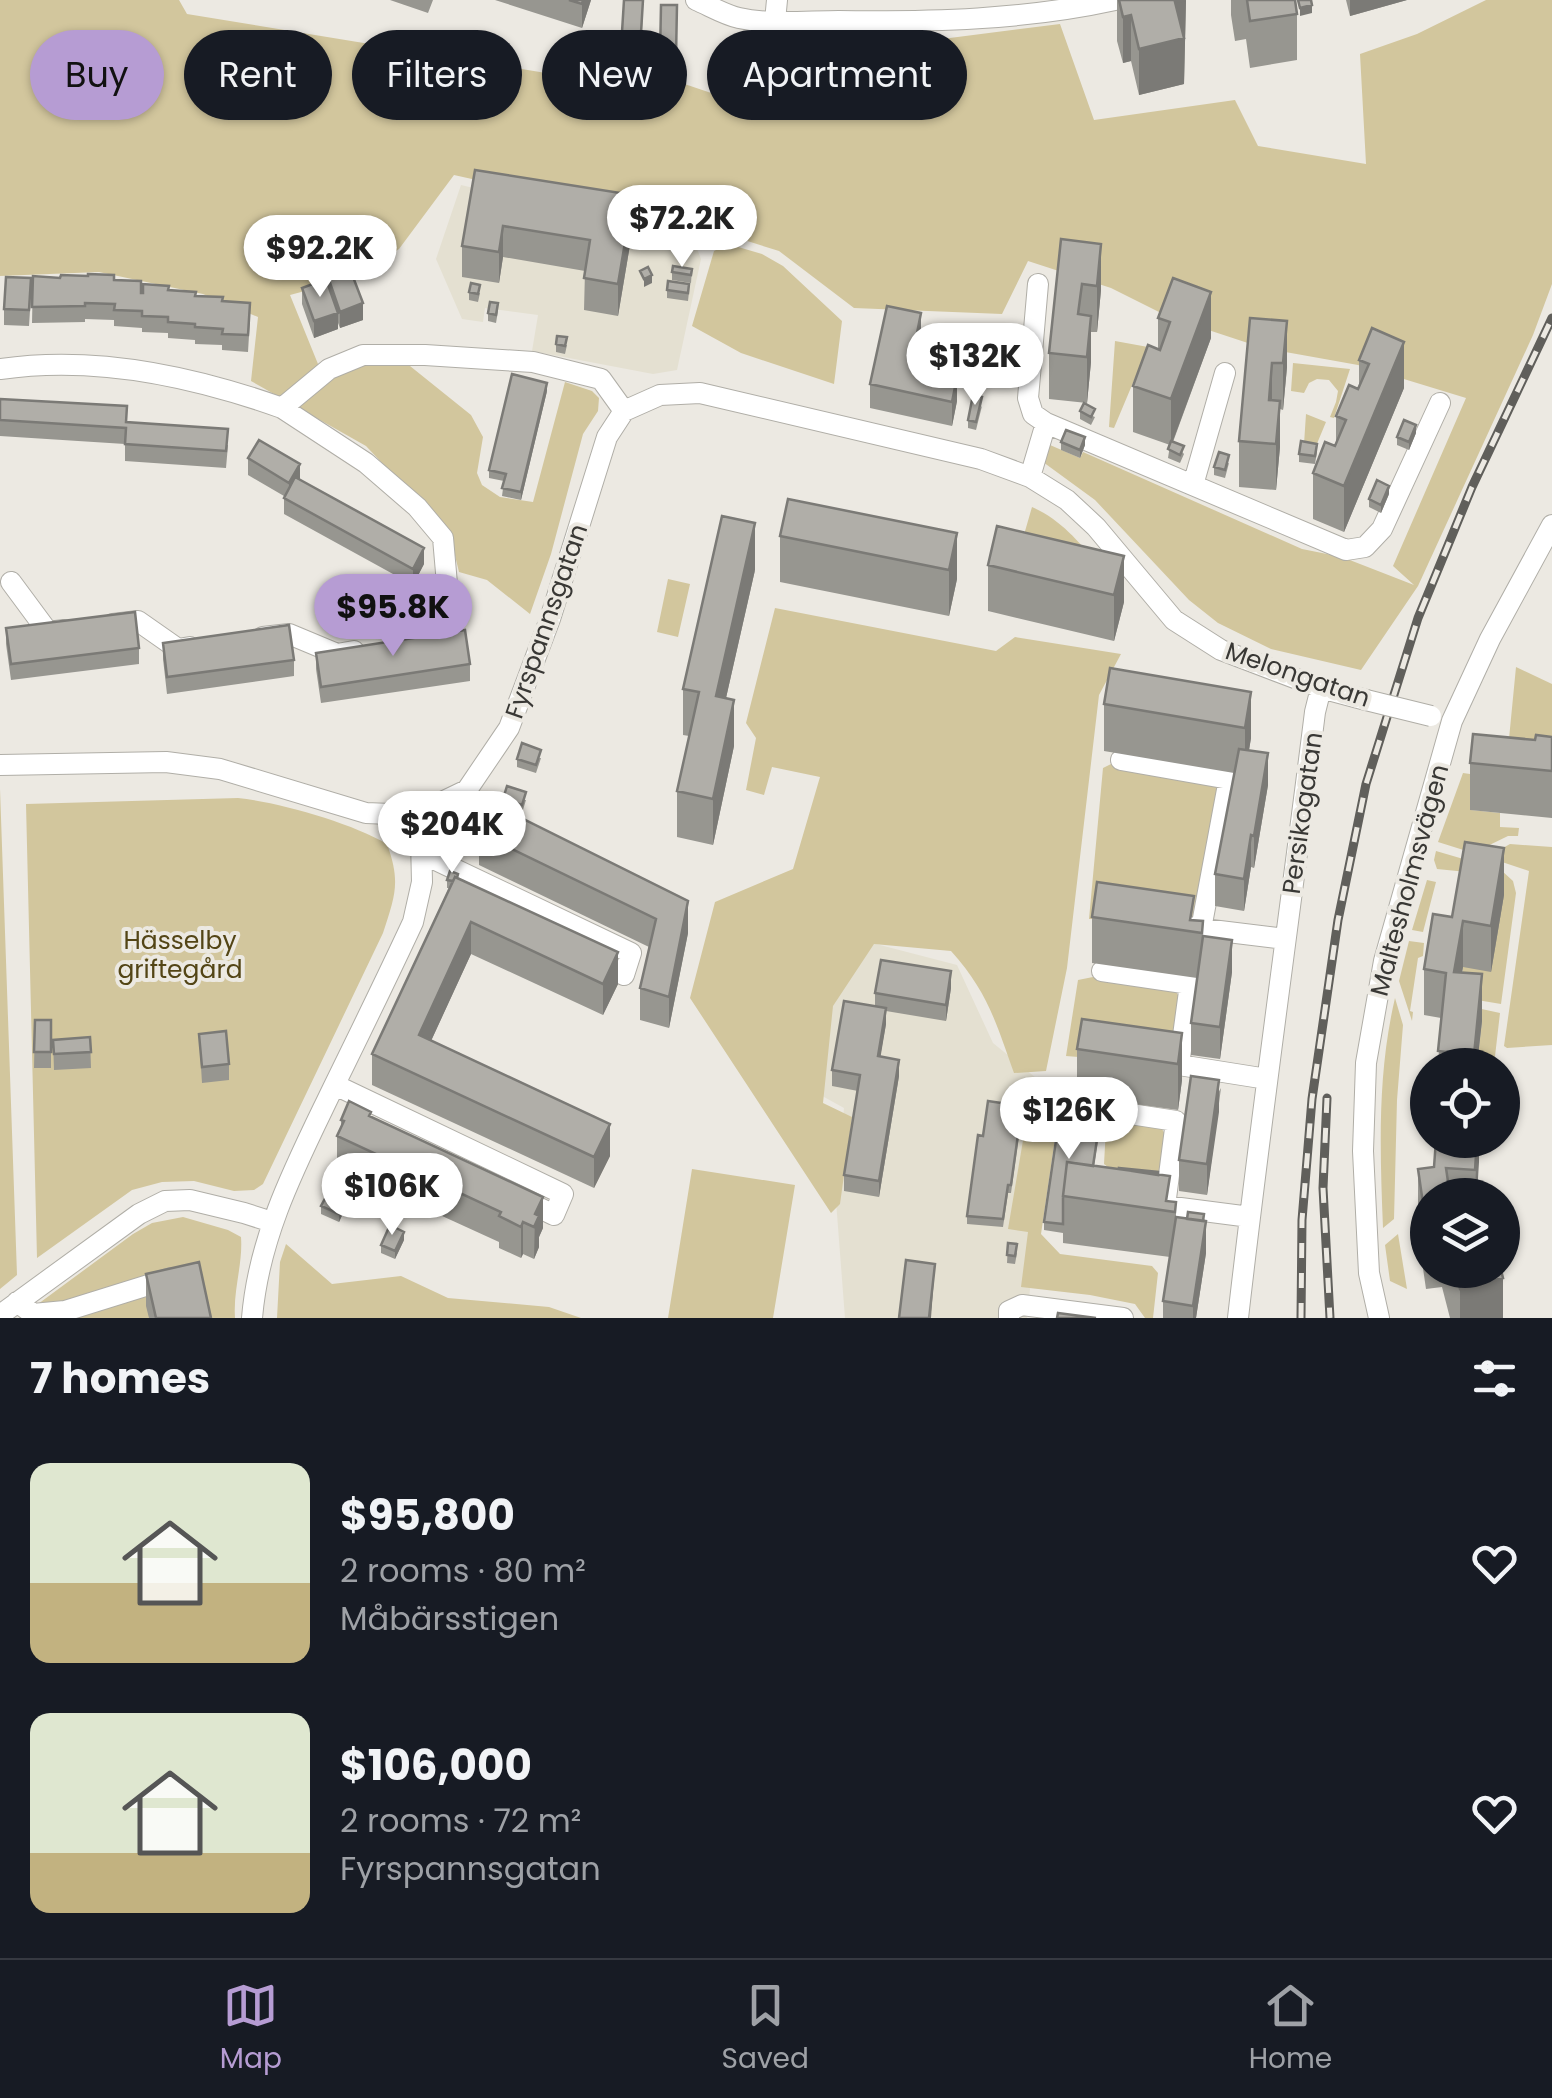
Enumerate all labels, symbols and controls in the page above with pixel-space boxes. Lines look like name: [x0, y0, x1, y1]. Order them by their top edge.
chip: Buy: [30, 30, 164, 120]
chip: Rent: [184, 30, 332, 120]
chip: Filters: [352, 30, 522, 120]
chip: New: [542, 30, 687, 120]
chip: Apartment: [707, 30, 967, 120]
pin: $72.2K: [601, 185, 763, 270]
text: $72.2K: [629, 195, 735, 240]
pin: $92.2K: [239, 215, 401, 300]
text: $92.2K: [266, 225, 374, 270]
pin: $132K: [905, 323, 1045, 408]
text: $132K: [928, 333, 1022, 378]
street label: Fyrspannsgatan: [497, 519, 596, 723]
pin: $95.8K: [312, 574, 474, 659]
text: $95.8K: [336, 584, 450, 629]
street label: Melongatan: [1221, 633, 1375, 716]
street label: Persikogatan: [1274, 730, 1331, 896]
street label: Maltesholmsvägen: [1362, 760, 1457, 1000]
pin: $204K: [382, 791, 522, 876]
text: $204K: [400, 801, 504, 846]
park label: Hässelby griftegård: [117, 923, 243, 987]
map controls: [1410, 1048, 1520, 1288]
button: locate: [1410, 1048, 1520, 1158]
pin: $126K: [999, 1077, 1139, 1162]
text: $126K: [1022, 1087, 1116, 1132]
pin: $106K: [322, 1153, 462, 1238]
text: $106K: [344, 1163, 440, 1208]
button: layers: [1410, 1178, 1520, 1288]
text: 7 homes: [30, 1349, 210, 1408]
icon: filters: [1467, 1351, 1522, 1406]
text: $95,800: [340, 1486, 515, 1545]
icon: home: [110, 1503, 230, 1623]
icon: heart: [1467, 1536, 1522, 1591]
text: 2 rooms · 80 m²: [340, 1548, 586, 1593]
text: Måbärsstigen: [340, 1596, 559, 1641]
text: $106,000: [340, 1736, 532, 1795]
icon: home: [110, 1753, 230, 1873]
icon: heart: [1467, 1786, 1522, 1841]
text: 2 rooms · 72 m²: [340, 1798, 581, 1843]
text: Fyrspannsgatan: [340, 1846, 601, 1891]
tab: Map: [220, 1978, 282, 2080]
tab: Saved: [722, 1978, 809, 2080]
tab: Home: [1249, 1978, 1332, 2080]

